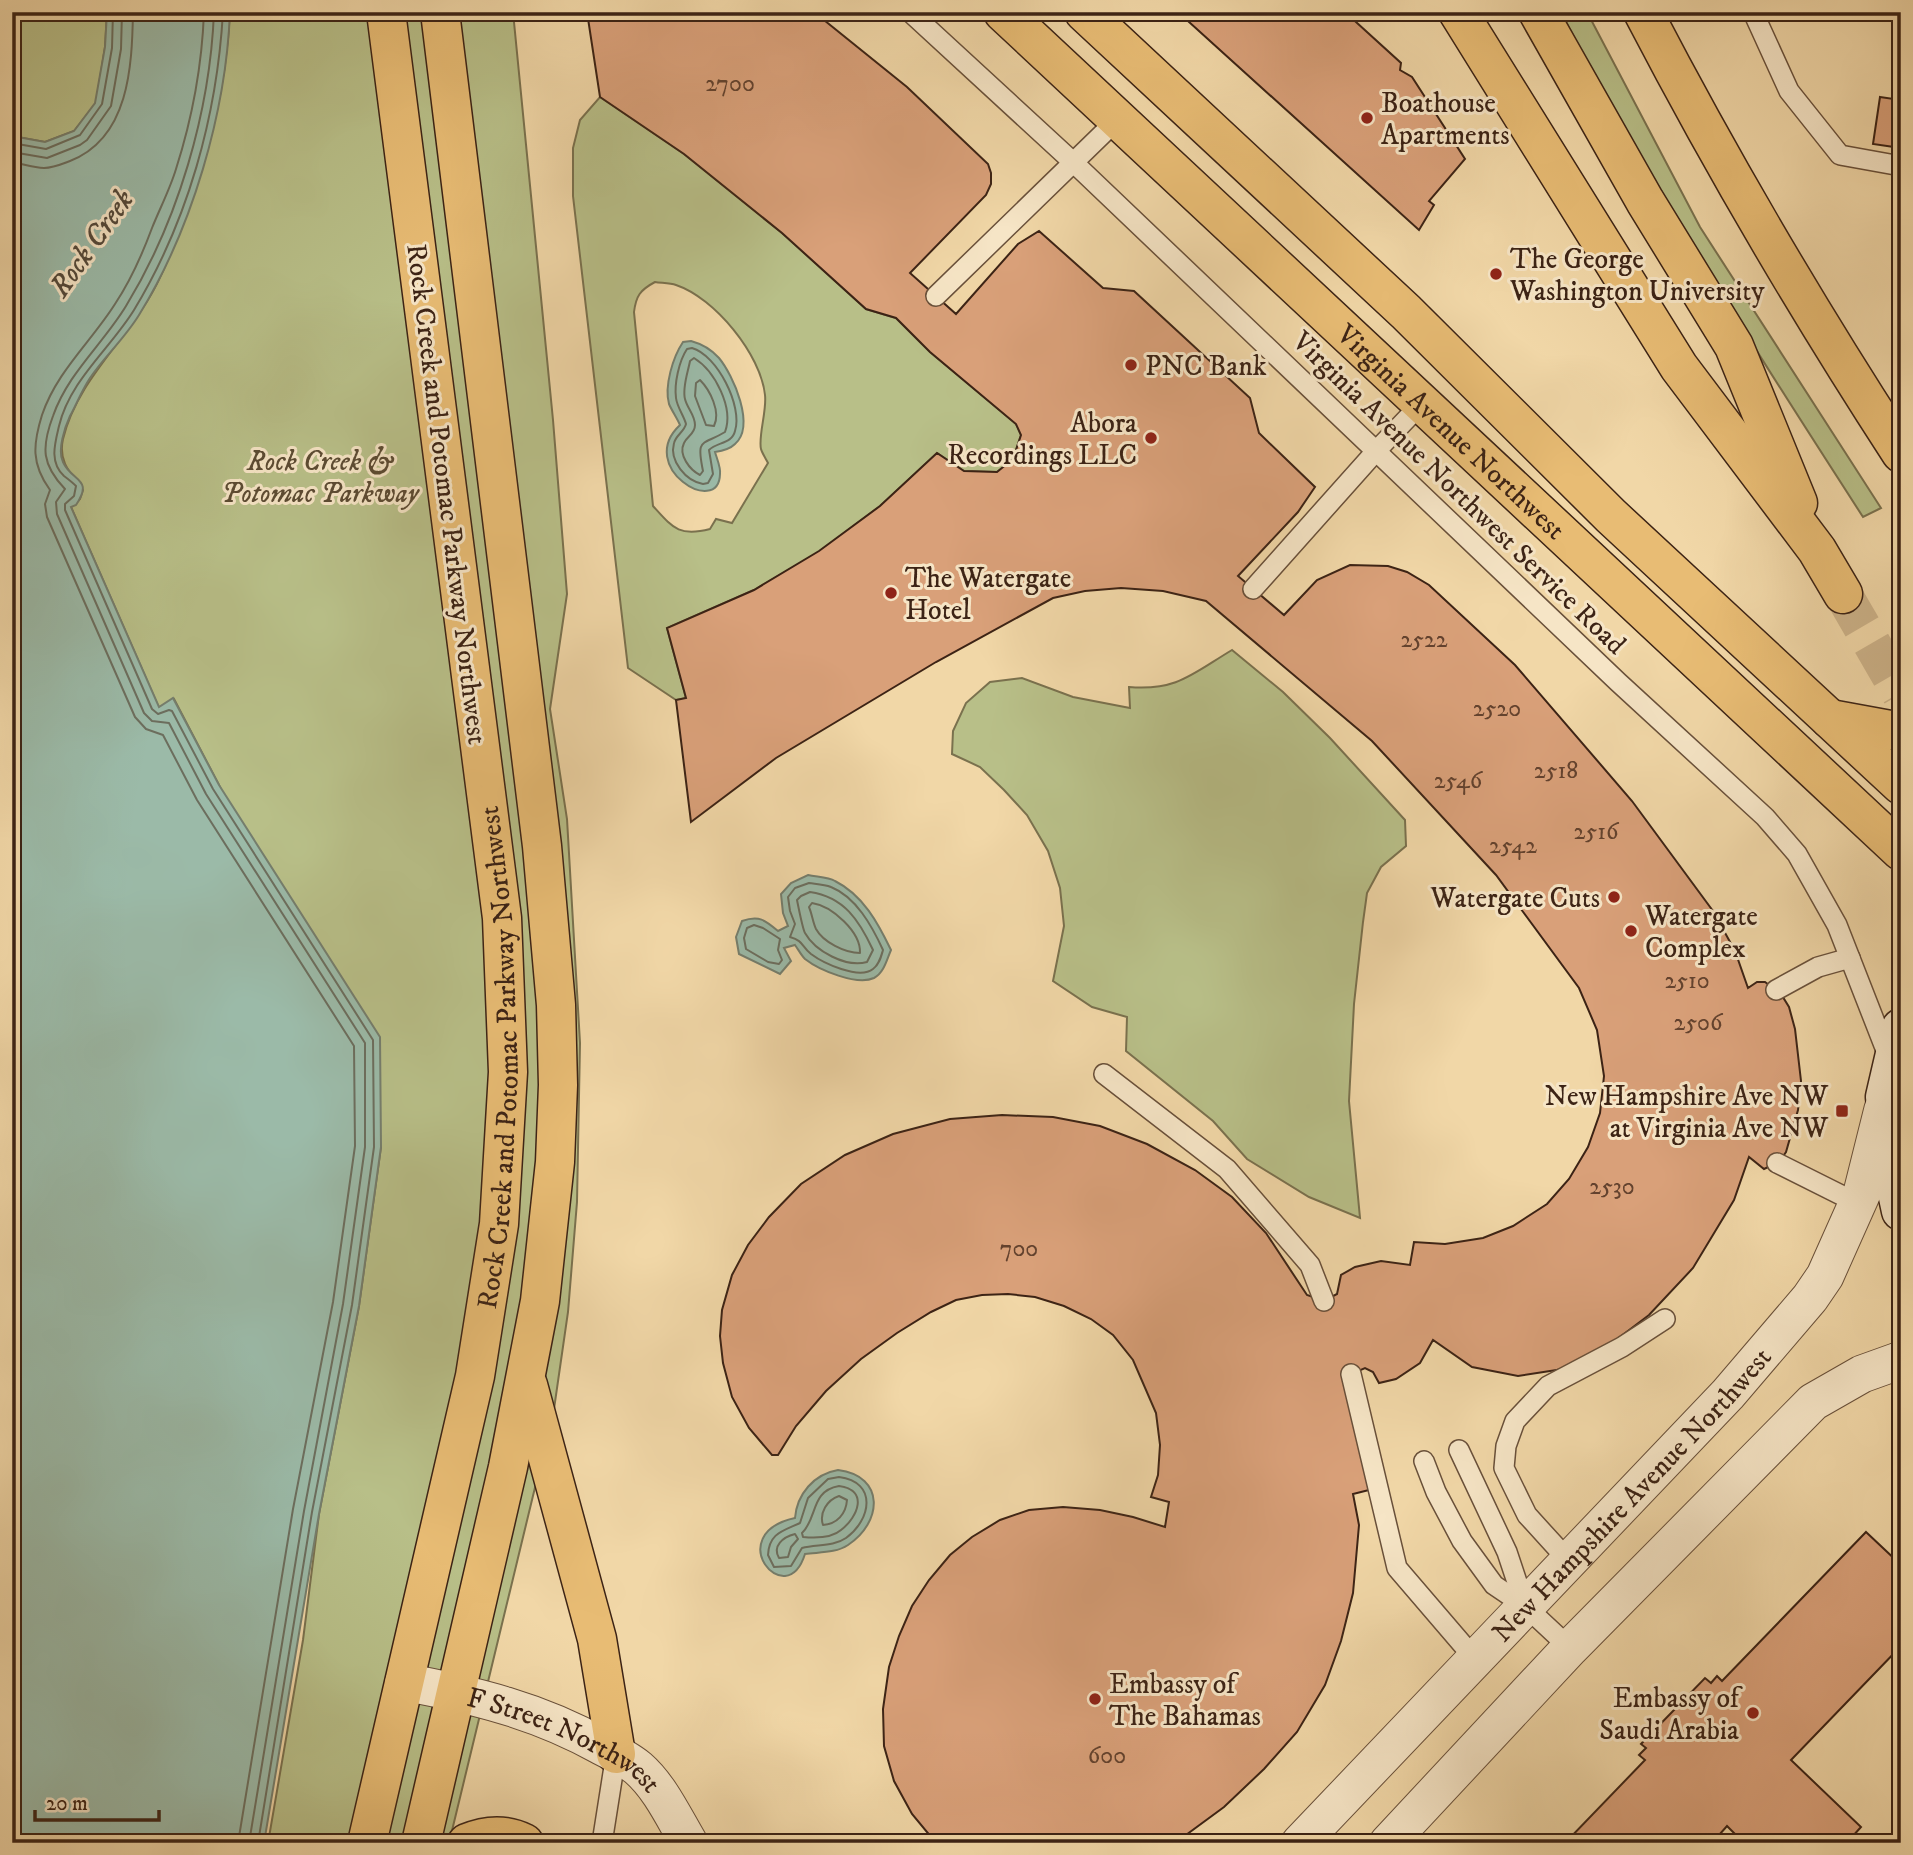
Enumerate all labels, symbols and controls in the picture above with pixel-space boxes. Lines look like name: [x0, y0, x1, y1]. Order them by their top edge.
house number: 2700: [705, 69, 755, 99]
place label: Boathouse Apartments: [1381, 86, 1510, 153]
marker: Boathouse Apartments: [1359, 110, 1375, 126]
water label: Rock Creek: [41, 183, 143, 305]
street label: Rock Creek and Potomac Parkway Northwest: [398, 242, 495, 747]
place label: The George Washington University: [1509, 242, 1765, 309]
marker: The George Washington University: [1488, 266, 1504, 282]
street label: Virginia Avenue Northwest: [1328, 316, 1572, 548]
street label: Virginia Avenue Northwest Service Road: [1284, 323, 1633, 662]
place label: PNC Bank: [1145, 349, 1267, 384]
marker: PNC Bank: [1123, 357, 1139, 373]
place label: Abora Recordings LLC: [947, 406, 1137, 473]
marker: Abora Recordings LLC: [1143, 430, 1159, 446]
park label: Rock Creek & Potomac Parkway: [221, 444, 421, 511]
place label: The Watergate Hotel: [905, 561, 1071, 628]
marker: The Watergate Hotel: [883, 585, 899, 601]
house number: 2522: [1400, 625, 1448, 655]
house number: 2520: [1473, 694, 1521, 724]
house number: 2518: [1534, 756, 1578, 786]
house number: 2546: [1434, 766, 1484, 796]
street label: Rock Creek and Potomac Parkway Northwest: [470, 804, 527, 1311]
house number: 2516: [1574, 817, 1620, 847]
house number: 2542: [1489, 831, 1537, 861]
place label: Watergate Cuts: [1430, 881, 1600, 916]
marker: Watergate Cuts: [1606, 889, 1622, 905]
place label: Watergate Complex: [1644, 899, 1758, 966]
marker: Watergate Complex: [1623, 923, 1639, 939]
house number: 2510: [1664, 966, 1710, 996]
house number: 2506: [1674, 1008, 1724, 1038]
place label: New Hampshire Ave NW at Virginia Ave NW: [1545, 1079, 1828, 1146]
marker: New Hampshire Ave NW at Virginia Ave NW: [1834, 1103, 1850, 1119]
house number: 2530: [1589, 1172, 1635, 1202]
house number: 700: [1000, 1234, 1038, 1264]
street label: New Hampshire Avenue Northwest: [1485, 1340, 1779, 1650]
place label: Embassy of The Bahamas: [1109, 1667, 1261, 1734]
street label: F Street Northwest: [463, 1680, 669, 1800]
place label: Embassy of Saudi Arabia: [1599, 1681, 1743, 1748]
marker: Embassy of The Bahamas: [1087, 1691, 1103, 1707]
marker: Embassy of Saudi Arabia: [1745, 1705, 1761, 1721]
house number: 600: [1088, 1741, 1126, 1771]
scale bar: [35, 1778, 159, 1822]
text: 20 m: [46, 1791, 88, 1817]

